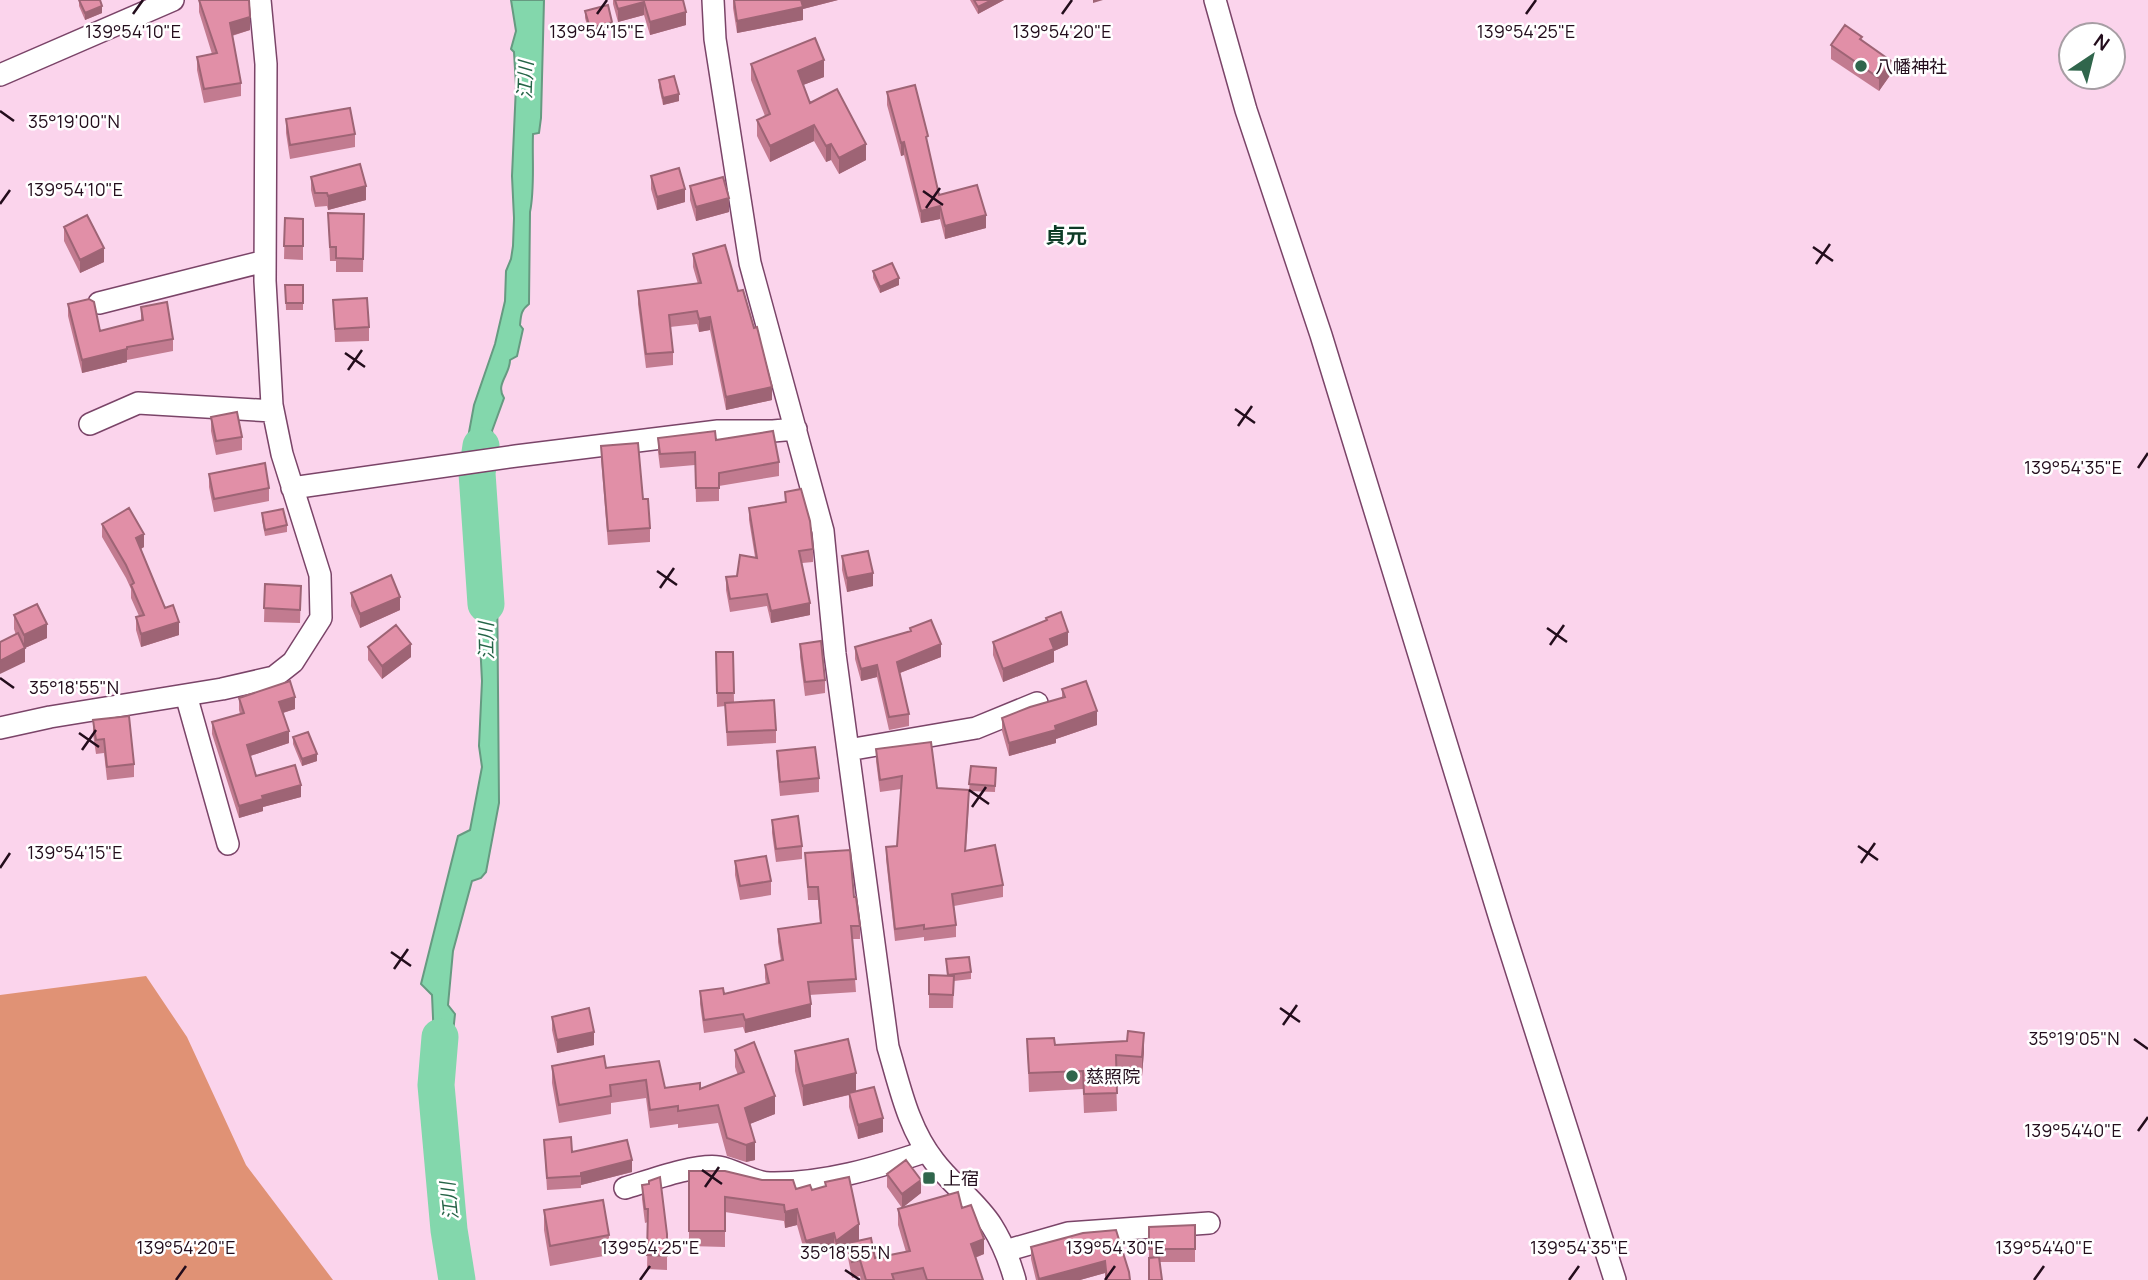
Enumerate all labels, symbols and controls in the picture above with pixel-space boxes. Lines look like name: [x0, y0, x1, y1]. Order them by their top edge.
text: 139°54'10"E: [85, 19, 181, 43]
text: 139°54'15"E: [549, 19, 645, 43]
text: 139°54'20"E: [1012, 19, 1112, 43]
text: 139°54'25"E: [1477, 19, 1575, 43]
north arrow: [2057, 21, 2127, 91]
text: N: [2089, 28, 2115, 57]
place label: 八幡神社: [1875, 54, 1947, 78]
marker: 八幡神社: [1853, 58, 1869, 74]
water label: 江川: [511, 59, 539, 99]
text: 35°19'00"N: [28, 109, 120, 133]
text: 139°54'10"E: [27, 177, 123, 201]
district label: 貞元: [1045, 221, 1087, 249]
text: 139°54'35"E: [2024, 455, 2122, 479]
water label: 江川: [473, 620, 499, 660]
text: 35°18'55"N: [29, 675, 119, 699]
text: 139°54'15"E: [27, 840, 123, 864]
text: 35°19'05"N: [2028, 1026, 2120, 1050]
place label: 慈照院: [1086, 1064, 1140, 1088]
marker: 慈照院: [1064, 1068, 1080, 1084]
text: 139°54'40"E: [2024, 1118, 2122, 1142]
place label: 上宿: [943, 1166, 979, 1190]
marker: 上宿: [921, 1170, 937, 1186]
water label: 江川: [434, 1179, 464, 1221]
text: 139°54'20"E: [136, 1235, 236, 1259]
text: 139°54'25"E: [601, 1235, 699, 1259]
text: 139°54'30"E: [1066, 1235, 1164, 1259]
text: 139°54'35"E: [1530, 1235, 1628, 1259]
text: 139°54'40"E: [1995, 1235, 2093, 1259]
text: 35°18'55"N: [800, 1240, 890, 1264]

